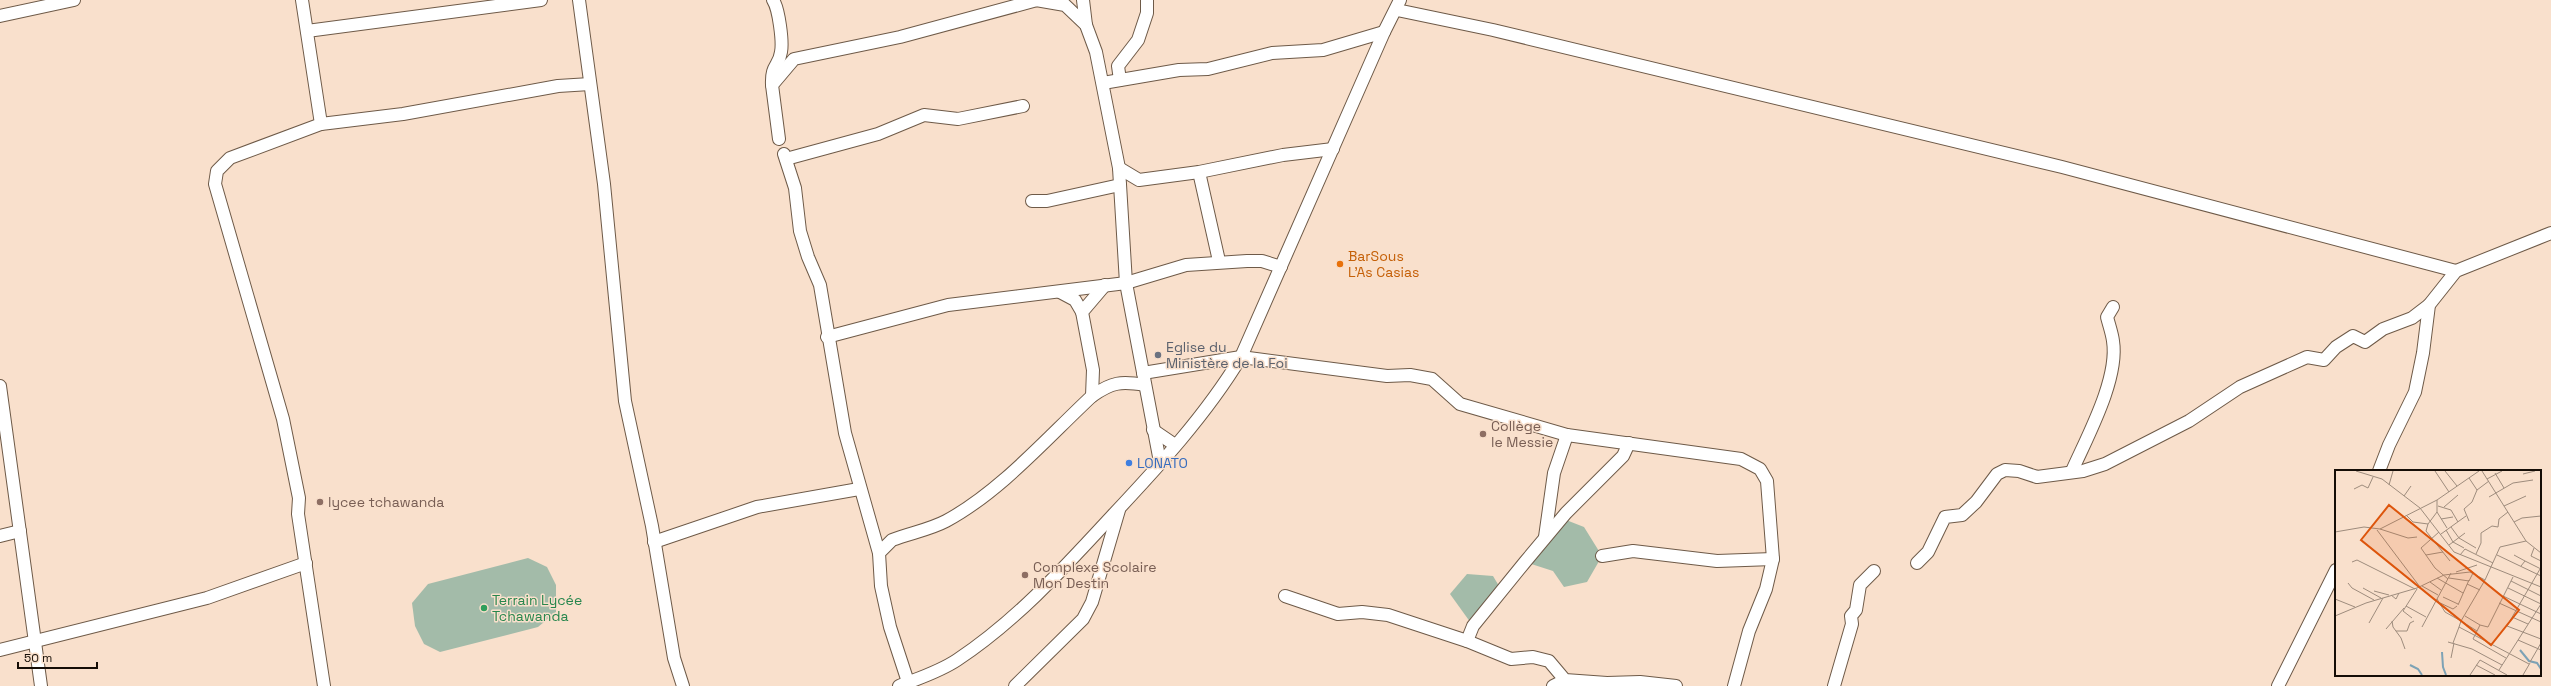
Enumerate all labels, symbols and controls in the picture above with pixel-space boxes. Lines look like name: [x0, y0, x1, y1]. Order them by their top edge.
place label: BarSous L'As Casias: [1348, 247, 1419, 281]
marker: BarSous L'As Casias: [1335, 259, 1345, 269]
place label: Eglise du Ministère de la Foi: [1166, 338, 1288, 372]
marker: Eglise du Ministère de la Foi: [1153, 350, 1163, 360]
place label: Collège le Messie: [1491, 417, 1553, 451]
marker: Collège le Messie: [1478, 429, 1488, 439]
place label: LONATO: [1137, 454, 1188, 472]
marker: LONATO: [1124, 458, 1134, 468]
inset map: [2335, 470, 2541, 676]
place label: lycee tchawanda: [328, 493, 444, 511]
marker: lycee tchawanda: [315, 497, 325, 507]
place label: Complexe Scolaire Mon Destin: [1033, 558, 1157, 592]
marker: Complexe Scolaire Mon Destin: [1020, 570, 1030, 580]
place label: Terrain Lycée Tchawanda: [492, 591, 582, 625]
marker: Terrain Lycée Tchawanda: [479, 603, 489, 613]
scale bar: [18, 644, 97, 670]
text: 50 m: [24, 650, 52, 666]

